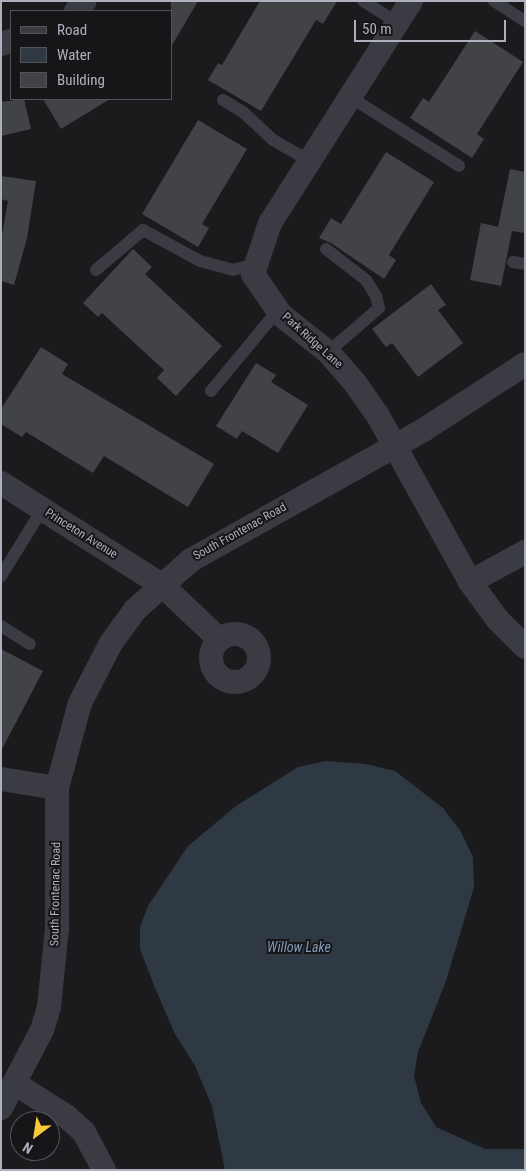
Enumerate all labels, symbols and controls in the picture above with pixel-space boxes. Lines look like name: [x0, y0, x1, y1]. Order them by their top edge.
legend: [10, 10, 172, 100]
scale bar: [356, 10, 508, 42]
text: 50 m: [362, 20, 392, 38]
text: Road: [57, 21, 87, 39]
text: Water: [57, 46, 91, 64]
text: Building: [57, 71, 105, 89]
street label: Park Ridge Lane: [279, 310, 345, 372]
street label: South Frontenac Road: [191, 500, 289, 564]
street label: Princeton Avenue: [42, 506, 120, 562]
street label: South Frontenac Road: [48, 842, 64, 946]
water label: Willow Lake: [267, 939, 331, 955]
north arrow: [10, 1111, 60, 1161]
text: N: [20, 1139, 36, 1157]

